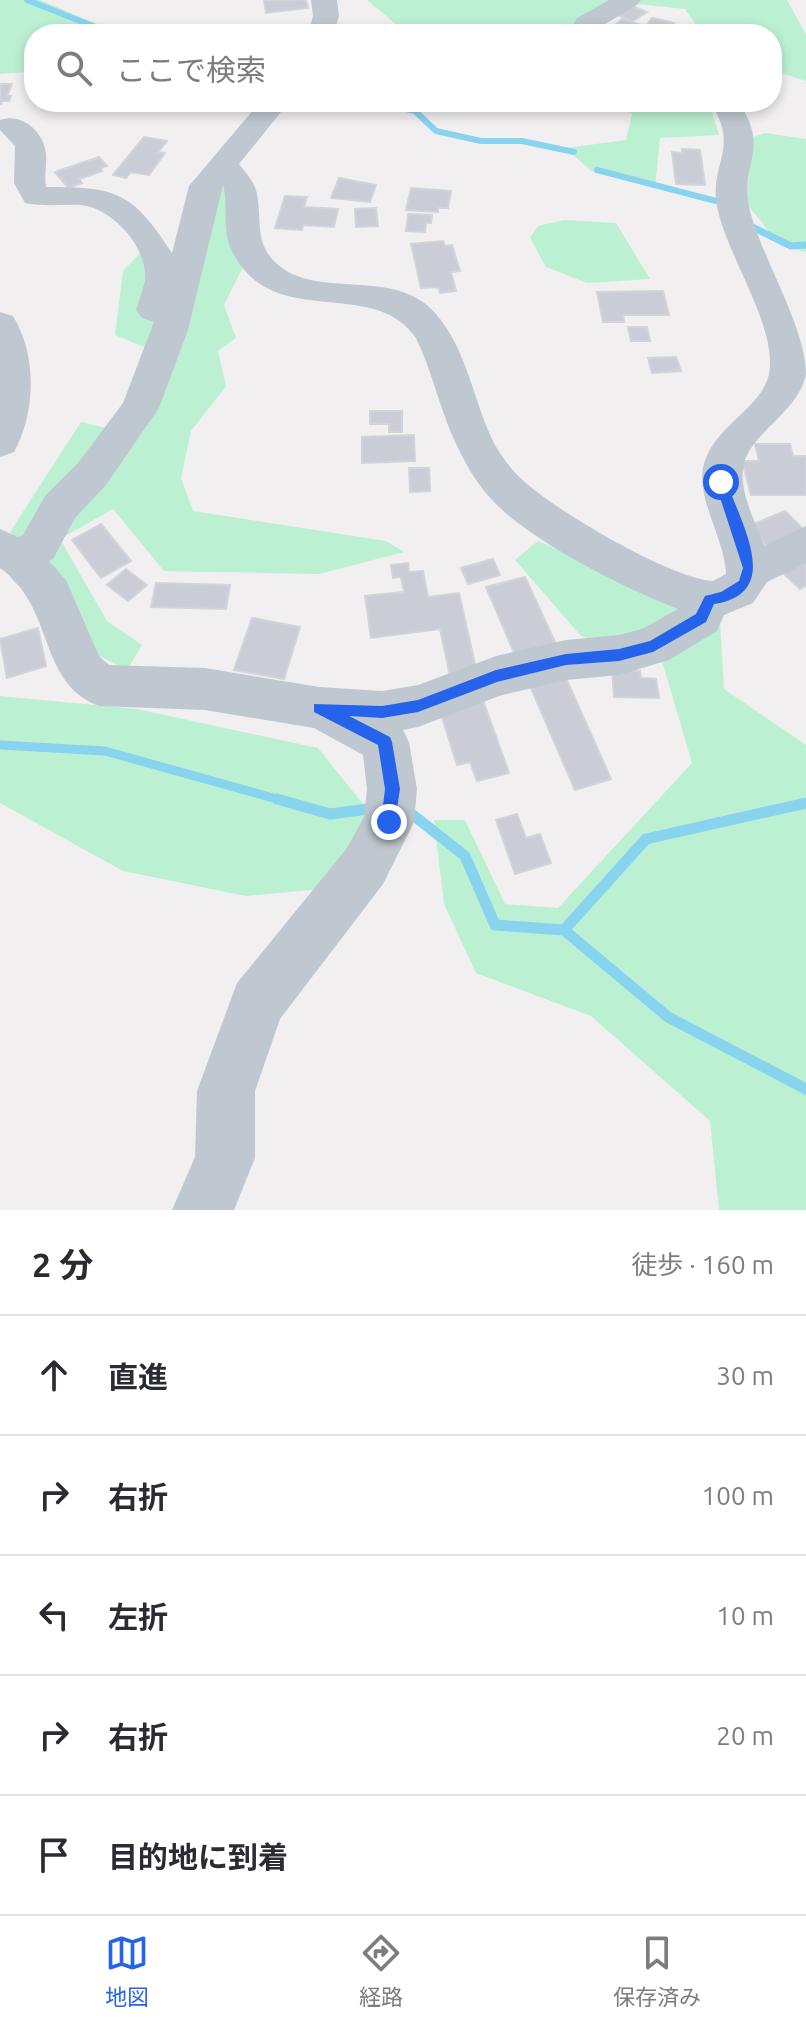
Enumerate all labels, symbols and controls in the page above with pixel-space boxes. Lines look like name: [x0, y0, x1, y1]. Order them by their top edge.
search box: [24, 24, 782, 112]
icon: search: [52, 46, 96, 90]
text: ここで検索: [116, 53, 266, 87]
route start: [703, 464, 739, 500]
route end: [371, 804, 407, 840]
text: 2 分: [32, 1245, 93, 1283]
text: 徒歩 · 160 m: [631, 1250, 774, 1279]
icon: ahead: [32, 1353, 76, 1397]
text: 直進: [108, 1360, 168, 1394]
text: 30 m: [716, 1361, 774, 1390]
icon: right: [32, 1473, 76, 1517]
text: 右折: [108, 1480, 168, 1514]
text: 100 m: [702, 1481, 774, 1510]
icon: left: [32, 1593, 76, 1637]
text: 左折: [108, 1600, 168, 1634]
text: 10 m: [716, 1601, 774, 1630]
icon: right: [32, 1713, 76, 1757]
text: 右折: [108, 1720, 168, 1754]
text: 20 m: [716, 1721, 774, 1750]
icon: arrive: [32, 1833, 76, 1877]
text: 目的地に到着: [108, 1840, 288, 1874]
tab: 地図: [105, 1931, 149, 2011]
tab: 経路: [359, 1931, 403, 2011]
tab: 保存済み: [613, 1931, 701, 2011]

